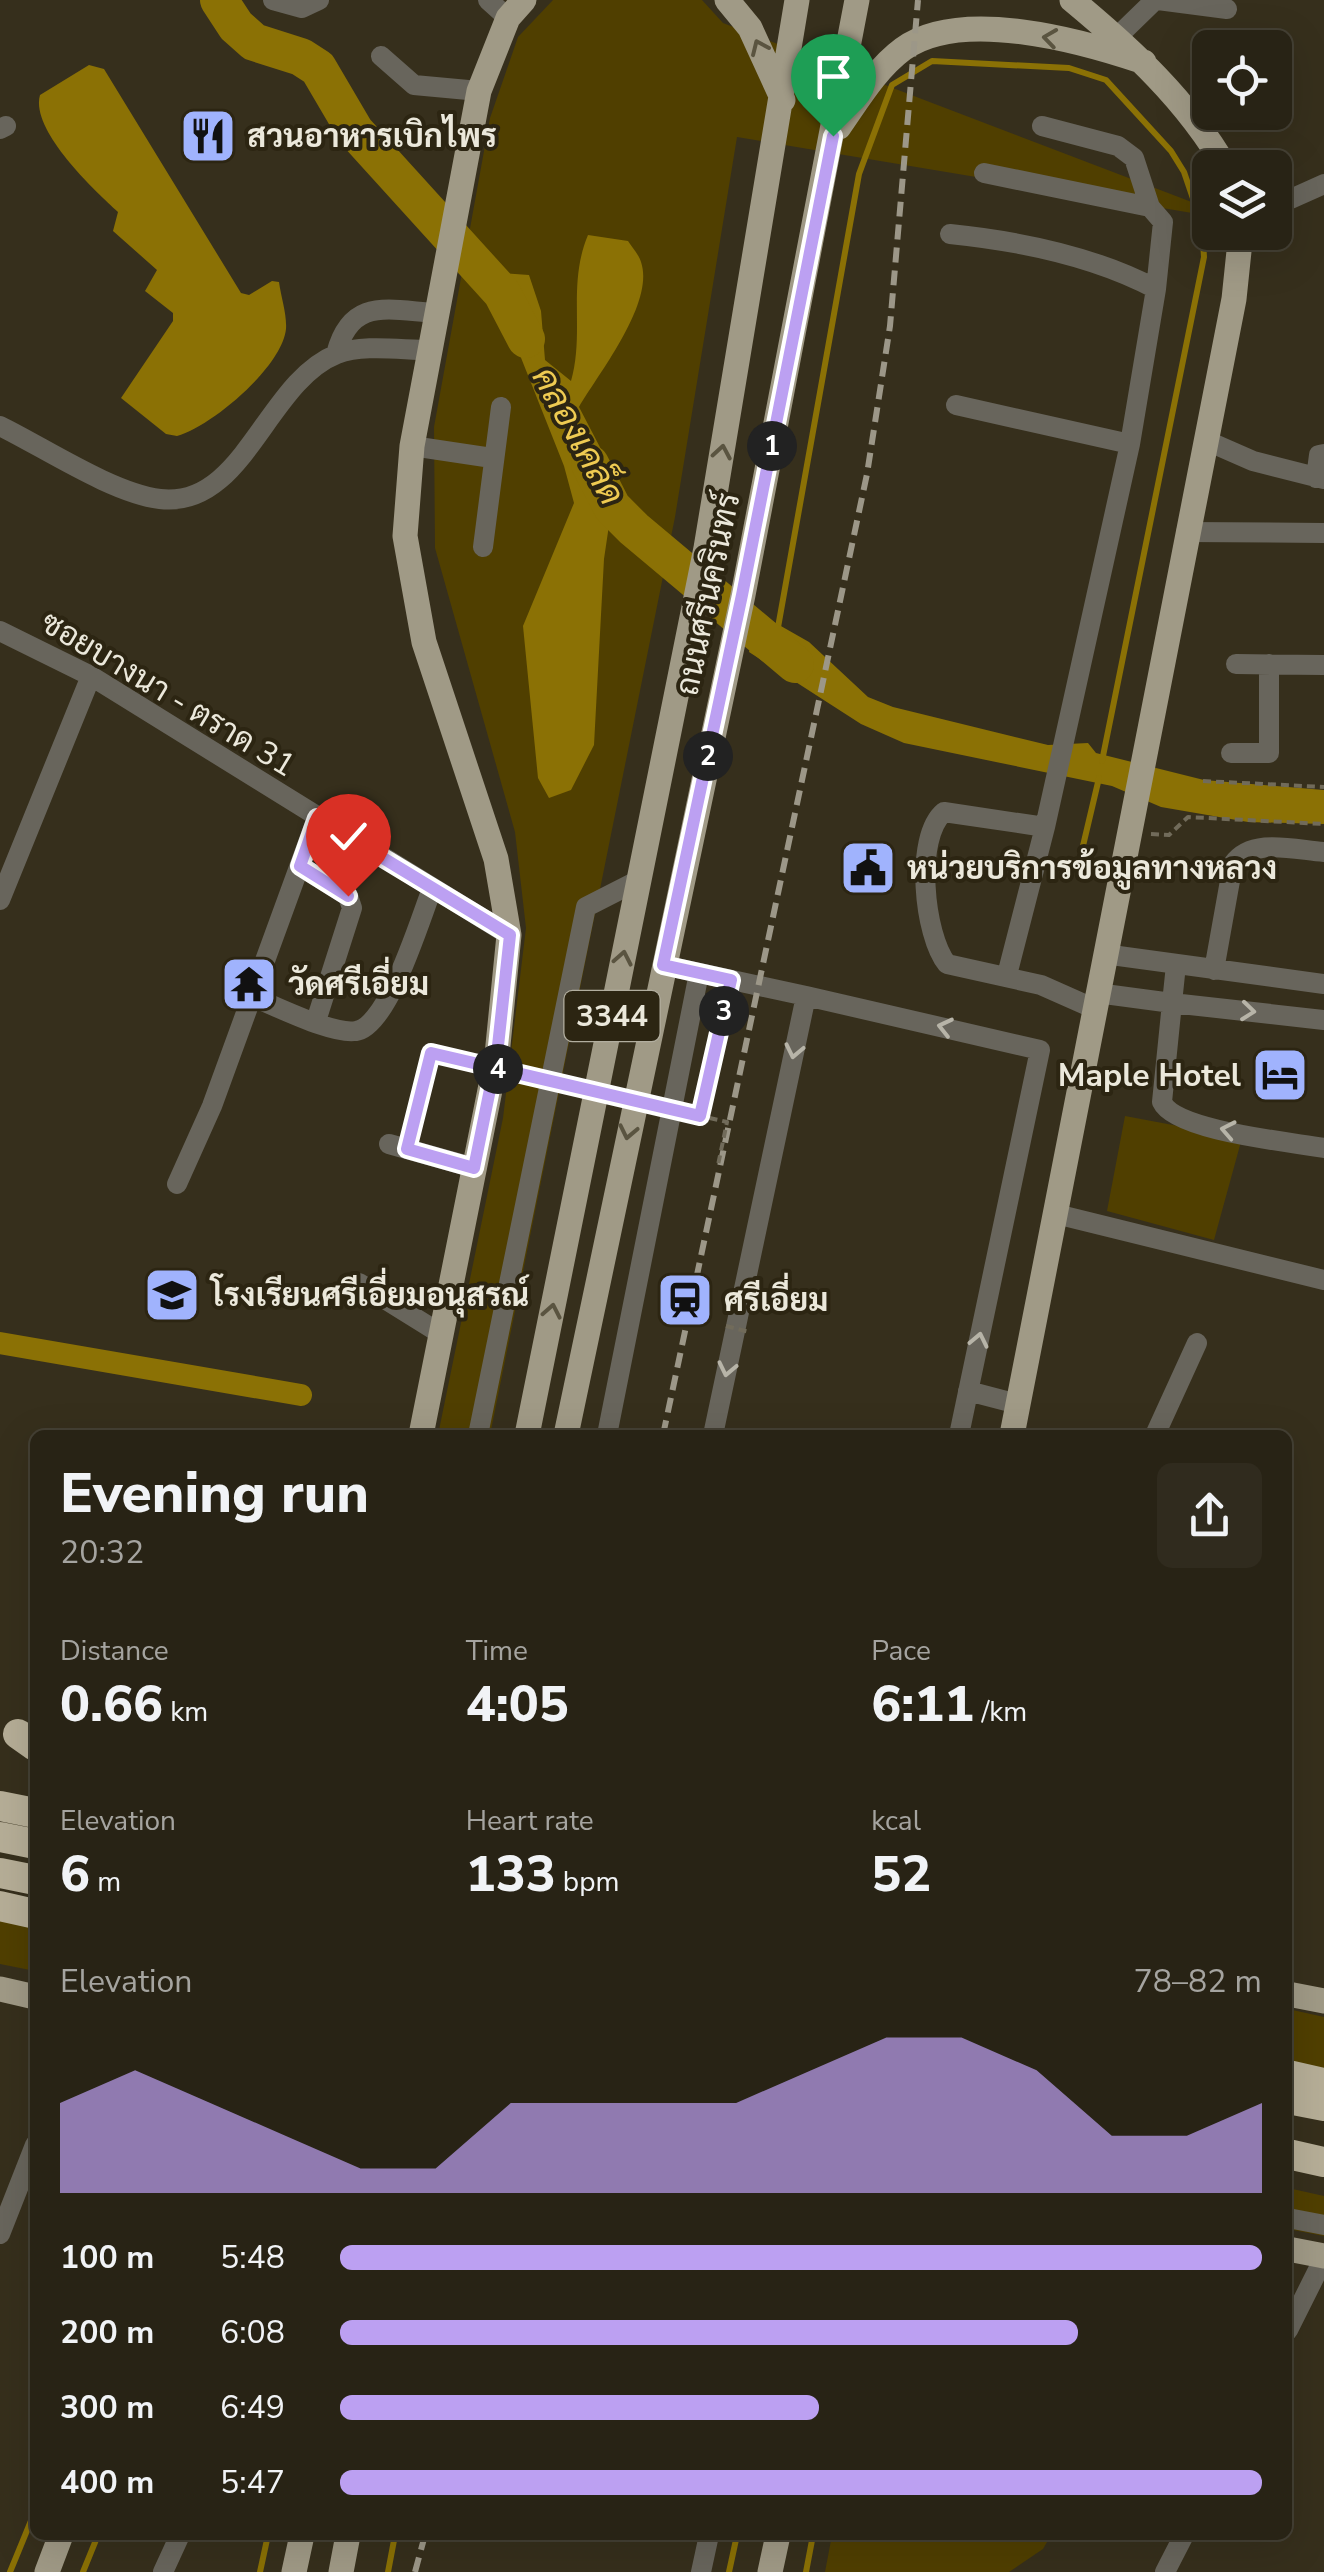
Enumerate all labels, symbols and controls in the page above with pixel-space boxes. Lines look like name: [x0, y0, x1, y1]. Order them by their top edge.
one-way arrow: [1042, 29, 1058, 50]
map controls: [1192, 30, 1292, 250]
button: locate: [1192, 30, 1292, 130]
pin: [791, 34, 876, 137]
one-way arrow: [751, 39, 771, 57]
icon: arrive: [806, 49, 861, 104]
restaurant icon: สวนอาหารเบิกไพร: [178, 106, 238, 166]
place label: สวนอาหารเบิกไพร: [247, 114, 497, 158]
button: layers: [1192, 150, 1292, 250]
water label: คลองเคล็ด: [521, 358, 637, 513]
pin: 1: [747, 421, 797, 471]
text: 1: [764, 427, 780, 465]
one-way arrow: [711, 444, 732, 460]
street label: ถนนศรีนครินทร์: [666, 489, 750, 699]
street label: ซอยบางนา - ตราด 31: [33, 601, 303, 787]
pin: 2: [683, 731, 733, 781]
text: 2: [700, 737, 716, 775]
pin: [306, 794, 391, 897]
icon: check: [321, 809, 376, 864]
public building icon: หน่วยบริการข้อมูลทางหลวง: [838, 838, 898, 898]
place label: หน่วยบริการข้อมูลทางหลวง: [907, 847, 1277, 890]
one-way arrow: [612, 949, 633, 966]
temple icon: วัดศรีเอี่ยม: [219, 954, 279, 1014]
place label: วัดศรีเอี่ยม: [288, 956, 429, 1006]
pin: 3: [699, 986, 749, 1036]
road number: 3344: [564, 991, 660, 1041]
text: 3: [716, 992, 732, 1030]
one-way arrow: [1240, 1000, 1256, 1021]
one-way arrow: [937, 1018, 954, 1039]
one-way arrow: [785, 1042, 806, 1059]
pin: 4: [473, 1044, 523, 1094]
hotel icon: Maple Hotel: [1250, 1045, 1310, 1105]
text: 4: [490, 1050, 506, 1088]
place label: Maple Hotel: [1058, 1054, 1241, 1097]
one-way arrow: [1220, 1120, 1236, 1141]
one-way arrow: [619, 1123, 640, 1140]
school or university icon: โรงเรียนศรีเอี่ยมอนุสรณ์: [142, 1265, 202, 1325]
place label: โรงเรียนศรีเอี่ยมอนุสรณ์: [209, 1267, 530, 1318]
station icon: ศรีเอี่ยม: [655, 1270, 715, 1330]
place label: ศรีเอี่ยม: [724, 1272, 829, 1322]
one-way arrow: [541, 1302, 562, 1319]
one-way arrow: [968, 1331, 989, 1348]
one-way arrow: [718, 1360, 739, 1377]
text: Evening run: [60, 1456, 369, 1531]
button: share: [1157, 1463, 1262, 1568]
text: 20:32: [60, 1531, 144, 1574]
text: Distance: [60, 1632, 169, 1670]
text: Time: [466, 1632, 528, 1670]
text: Pace: [871, 1632, 931, 1670]
text: 0.66: [60, 1670, 163, 1739]
text: 4:05: [466, 1670, 569, 1739]
text: 6:11: [871, 1670, 974, 1739]
text: km: [163, 1693, 208, 1731]
text: /km: [974, 1693, 1027, 1731]
text: Elevation: [60, 1802, 176, 1840]
text: Heart rate: [466, 1802, 594, 1840]
text: kcal: [871, 1802, 921, 1840]
text: 6: [60, 1840, 90, 1909]
text: 133: [466, 1840, 556, 1909]
text: 52: [871, 1840, 931, 1909]
text: m: [90, 1863, 121, 1901]
text: bpm: [556, 1863, 619, 1901]
text: Elevation: [60, 1960, 193, 2003]
text: 78–82 m: [1134, 1960, 1262, 2003]
text: 100 m: [60, 2236, 154, 2279]
text: 5:48: [220, 2236, 285, 2279]
text: 200 m: [60, 2311, 154, 2354]
text: 6:08: [220, 2311, 285, 2354]
text: 300 m: [60, 2386, 154, 2429]
text: 6:49: [220, 2386, 285, 2429]
text: 400 m: [60, 2461, 154, 2504]
text: 5:47: [220, 2461, 285, 2504]

